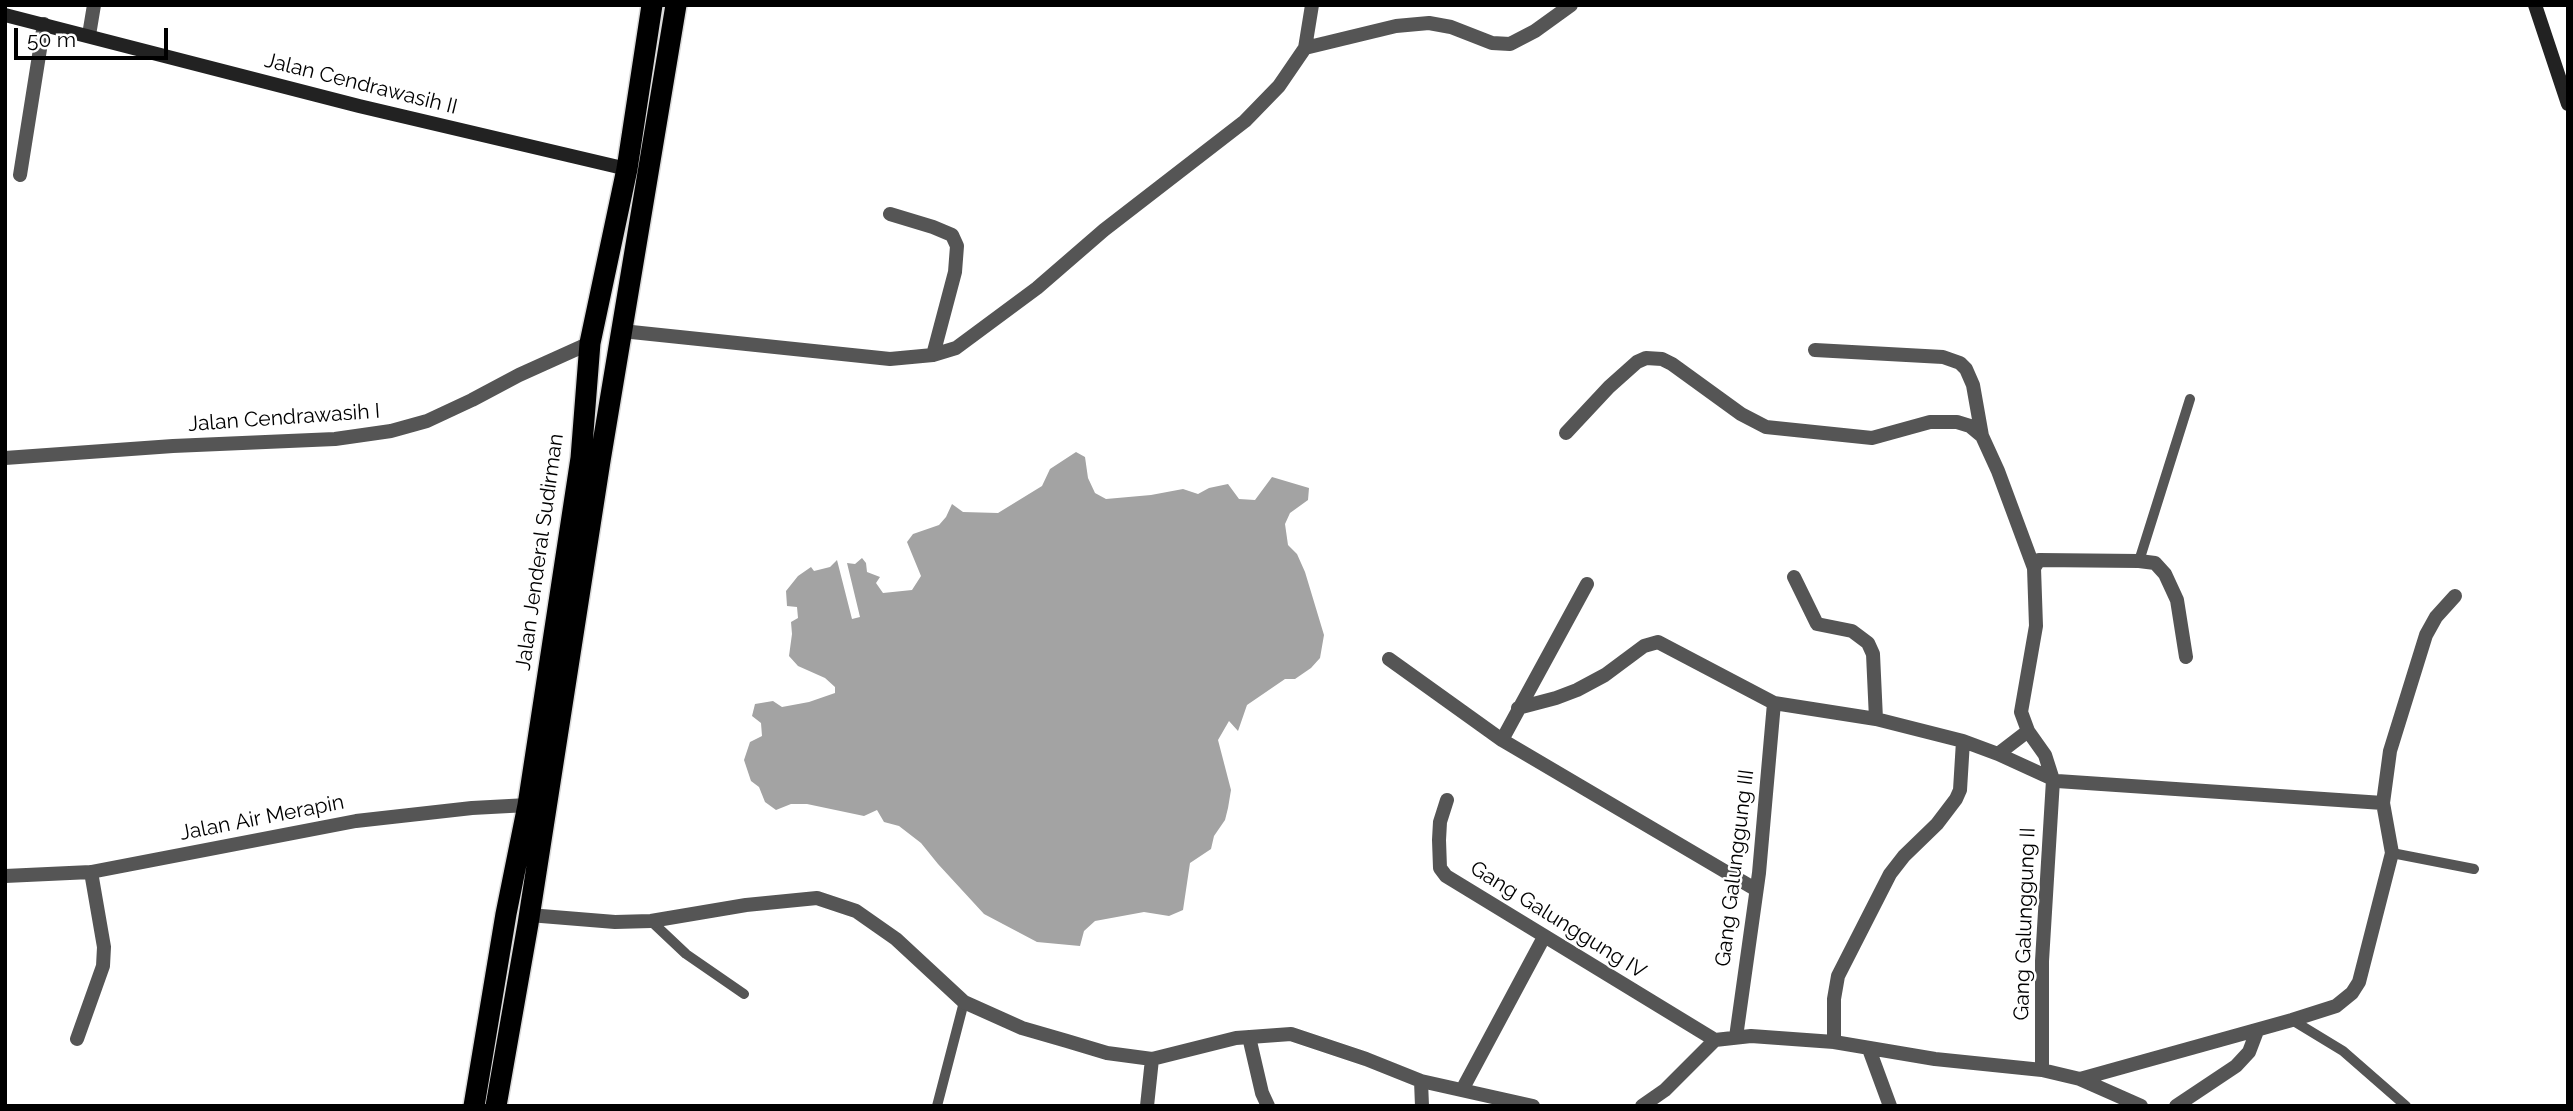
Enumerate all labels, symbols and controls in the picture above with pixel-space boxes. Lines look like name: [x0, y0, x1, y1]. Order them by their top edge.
scale bar: [18, 14, 172, 58]
text: 50 m: [27, 27, 76, 52]
street label: Jalan Cendrawasih II: [262, 48, 460, 120]
street label: Jalan Cendrawasih I: [187, 399, 381, 437]
street label: Jalan Jenderal Sudirman: [511, 432, 569, 672]
street label: Gang Galunggung III: [1710, 768, 1760, 968]
street label: Jalan Air Merapin: [178, 790, 346, 846]
street label: Gang Galunggung II: [2009, 827, 2041, 1021]
street label: Gang Galunggung IV: [1465, 856, 1651, 984]

